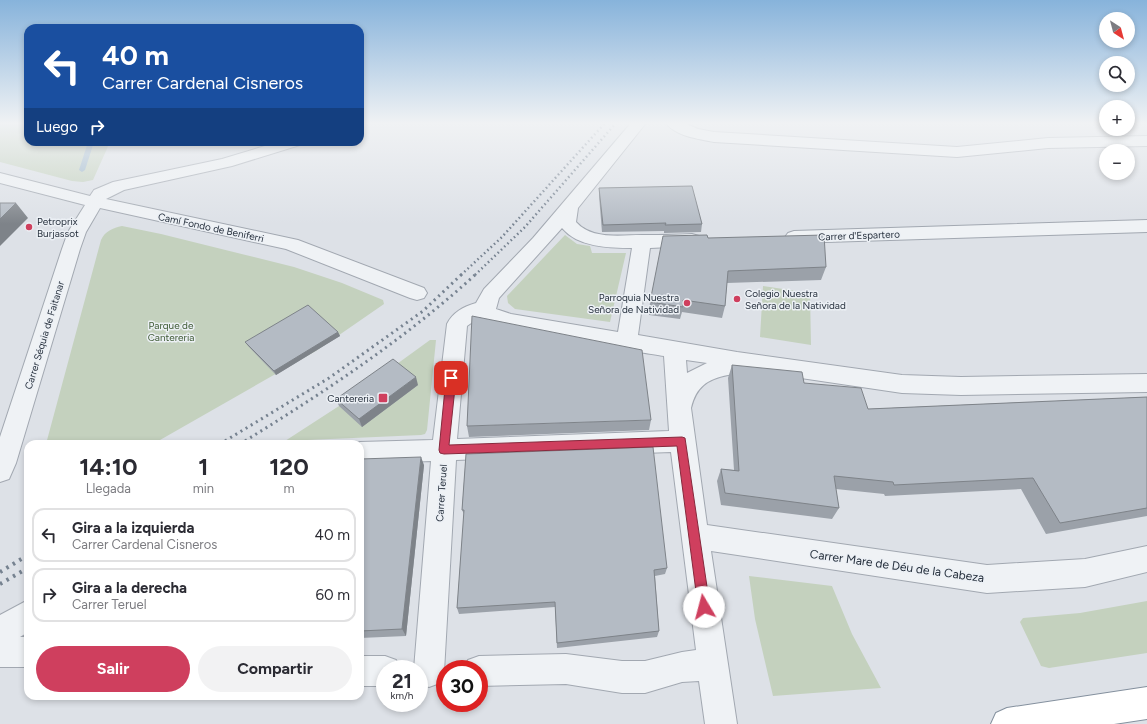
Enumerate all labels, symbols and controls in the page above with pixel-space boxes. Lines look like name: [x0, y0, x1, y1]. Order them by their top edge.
north arrow: [1099, 12, 1135, 48]
map controls: [1099, 12, 1135, 180]
text: 40 m: [102, 38, 169, 72]
icon: left: [36, 40, 88, 92]
button: search: [1099, 56, 1135, 92]
text: Carrer Cardenal Cisneros: [102, 72, 303, 94]
button: +: [1099, 100, 1135, 136]
icon: right: [86, 116, 108, 138]
text: Luego: [36, 118, 78, 136]
button: −: [1099, 144, 1135, 180]
street label: Camí Fondo de Beniferri: [157, 210, 265, 245]
place label: Petroprix Burjassot: [37, 215, 79, 240]
marker: Petroprix Burjassot: [24, 222, 34, 232]
street label: Carrer d'Espartero: [818, 228, 900, 243]
street label: Carrer Séquia de Faitanar: [22, 279, 67, 391]
place label: Colegio Nuestra Señora de la Natividad: [745, 287, 846, 312]
place label: Parroquia Nuestra Señora de Natividad: [588, 291, 679, 316]
marker: Colegio Nuestra Señora de la Natividad: [732, 294, 742, 304]
marker: Parroquia Nuestra Señora de Natividad: [682, 298, 692, 308]
park label: Parque de Cantereria: [148, 319, 194, 344]
pin: [434, 361, 468, 395]
icon: arrive: [440, 367, 462, 389]
place label: Cantereria: [327, 392, 374, 405]
marker: Cantereria: [377, 392, 389, 404]
text: 14:10: [79, 452, 137, 481]
text: 1: [198, 452, 208, 481]
text: 120: [269, 452, 309, 481]
street label: Carrer Teruel: [433, 464, 450, 522]
text: Llegada: [86, 481, 131, 496]
text: min: [193, 481, 214, 496]
text: m: [283, 481, 295, 496]
text: Gira a la izquierda: [72, 519, 194, 537]
icon: left: [38, 524, 60, 546]
text: 40 m: [315, 526, 350, 544]
text: Carrer Cardenal Cisneros: [72, 537, 217, 552]
street label: Carrer Mare de Déu de la Cabeza: [809, 547, 985, 585]
text: Gira a la derecha: [72, 579, 187, 597]
icon: right: [38, 584, 60, 606]
text: 60 m: [315, 586, 350, 604]
position arrow: [683, 586, 725, 628]
text: Carrer Teruel: [72, 597, 147, 612]
button: Salir: [36, 646, 190, 692]
button: Compartir: [198, 646, 352, 692]
speed limit sign: 30: [436, 660, 488, 712]
text: 21: [392, 669, 412, 693]
text: km/h: [391, 689, 413, 702]

